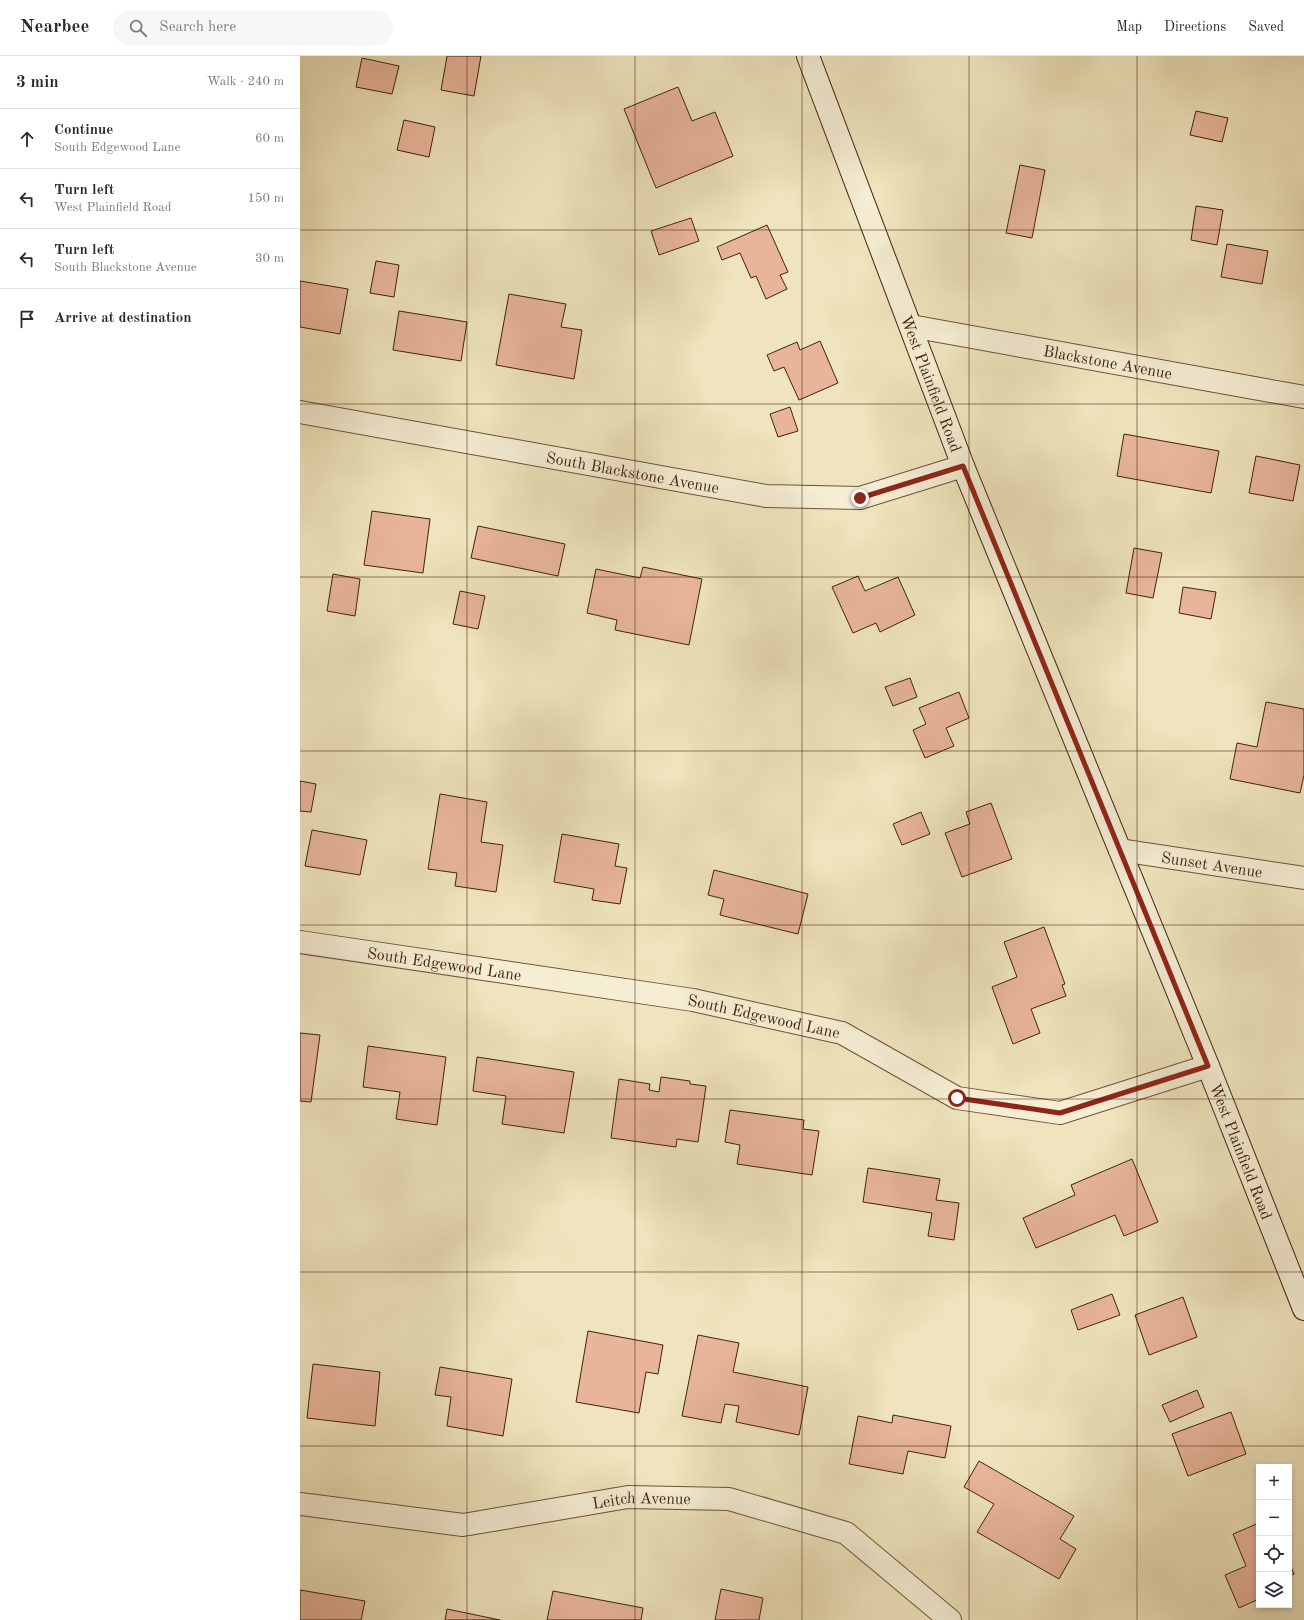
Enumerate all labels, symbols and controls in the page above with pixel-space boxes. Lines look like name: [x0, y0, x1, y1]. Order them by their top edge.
search box: [113, 10, 393, 46]
icon: search: [127, 17, 149, 39]
text: Nearbee: [20, 18, 89, 37]
text: Search here: [159, 20, 236, 35]
text: Map: [1116, 20, 1142, 34]
text: Directions: [1164, 20, 1226, 34]
text: Saved: [1248, 20, 1284, 34]
text: 3 min: [16, 74, 59, 91]
text: Walk · 240 m: [207, 75, 284, 88]
text: Continue: [54, 123, 113, 138]
icon: ahead: [16, 128, 38, 150]
text: 60 m: [255, 132, 284, 145]
text: South Edgewood Lane: [54, 141, 180, 154]
text: Turn left: [54, 183, 114, 198]
icon: left: [16, 188, 38, 210]
text: 150 m: [247, 192, 284, 205]
text: West Plainfield Road: [54, 201, 172, 214]
text: Turn left: [54, 243, 114, 258]
icon: left: [16, 248, 38, 270]
text: 30 m: [255, 252, 284, 265]
text: South Blackstone Avenue: [54, 261, 197, 274]
icon: arrive: [16, 308, 38, 330]
text: Arrive at destination: [54, 311, 192, 326]
street label: West Plainfield Road: [897, 314, 963, 455]
street label: Blackstone Avenue: [1042, 344, 1173, 383]
street label: South Blackstone Avenue: [544, 450, 720, 497]
route end: [851, 489, 869, 507]
street label: Sunset Avenue: [1160, 850, 1263, 882]
street label: South Edgewood Lane: [366, 946, 522, 985]
street label: South Edgewood Lane: [687, 993, 841, 1042]
street label: West Plainfield Road: [1206, 1082, 1274, 1222]
route start: [948, 1089, 966, 1107]
map controls: [1256, 1464, 1292, 1608]
button: +: [1256, 1464, 1292, 1500]
street label: Leitch Avenue: [591, 1491, 691, 1513]
button: −: [1256, 1500, 1292, 1536]
button: locate: [1256, 1536, 1292, 1572]
button: layers: [1256, 1572, 1292, 1608]

